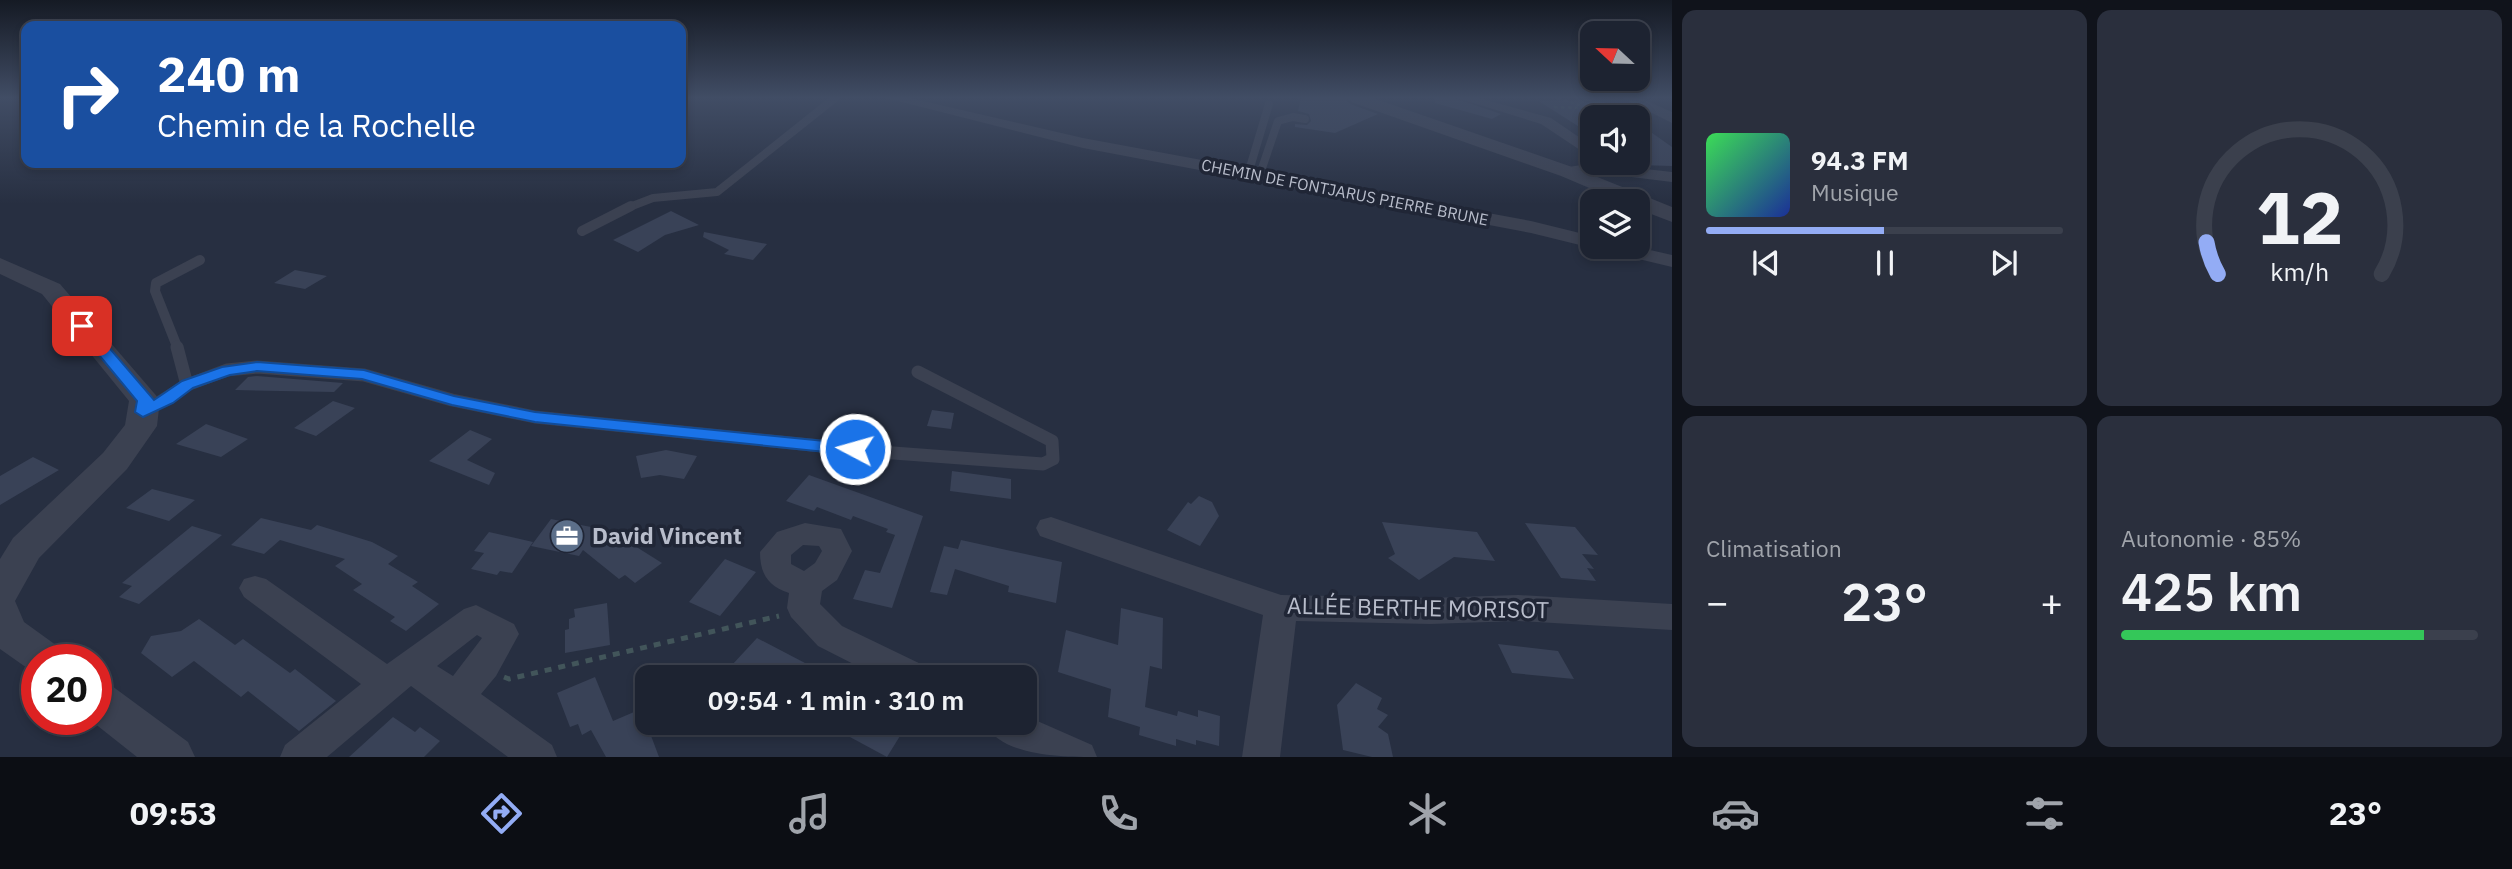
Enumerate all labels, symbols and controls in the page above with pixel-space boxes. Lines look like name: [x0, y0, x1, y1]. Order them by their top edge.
north arrow: [1580, 21, 1650, 91]
map controls: [1580, 21, 1650, 259]
text: 240 m: [157, 42, 301, 105]
icon: right: [42, 49, 133, 140]
text: Chemin de la Rochelle: [157, 104, 476, 146]
button: sound: [1580, 105, 1650, 175]
text: 94.3 FM: [1811, 143, 1909, 177]
street label: CHEMIN DE FONTJARUS PIERRE BRUNE: [1200, 154, 1490, 230]
text: 12: [2256, 169, 2343, 264]
text: Musique: [1811, 177, 1899, 207]
button: layers: [1580, 189, 1650, 259]
icon: previous: [1747, 244, 1785, 282]
icon: pause: [1866, 244, 1904, 282]
icon: next: [1985, 244, 2023, 282]
text: km/h: [2270, 255, 2329, 288]
pin: [52, 296, 112, 356]
icon: arrive: [63, 307, 101, 345]
position arrow: [818, 412, 892, 486]
office icon: David Vincent: [548, 517, 586, 555]
place label: David Vincent: [592, 520, 742, 550]
text: Autonomie · 85%: [2121, 523, 2301, 553]
text: Climatisation: [1706, 533, 1842, 563]
text: 425 km: [2121, 558, 2302, 625]
text: 23°: [1841, 568, 1928, 635]
text: −: [1706, 577, 1729, 626]
text: +: [2040, 577, 2063, 626]
street label: ALLÉE BERTHE MORISOT: [1287, 590, 1549, 624]
speed limit sign: 20: [21, 644, 112, 735]
text: 09:54 · 1 min · 310 m: [708, 683, 964, 717]
icon: directions: [477, 789, 526, 838]
icon: music: [785, 789, 834, 838]
icon: phone: [1094, 789, 1143, 838]
icon: climate: [1403, 789, 1452, 838]
icon: car: [1711, 789, 1760, 838]
icon: filters: [2020, 789, 2069, 838]
text: 09:53: [130, 792, 217, 834]
text: 23°: [2329, 792, 2382, 834]

